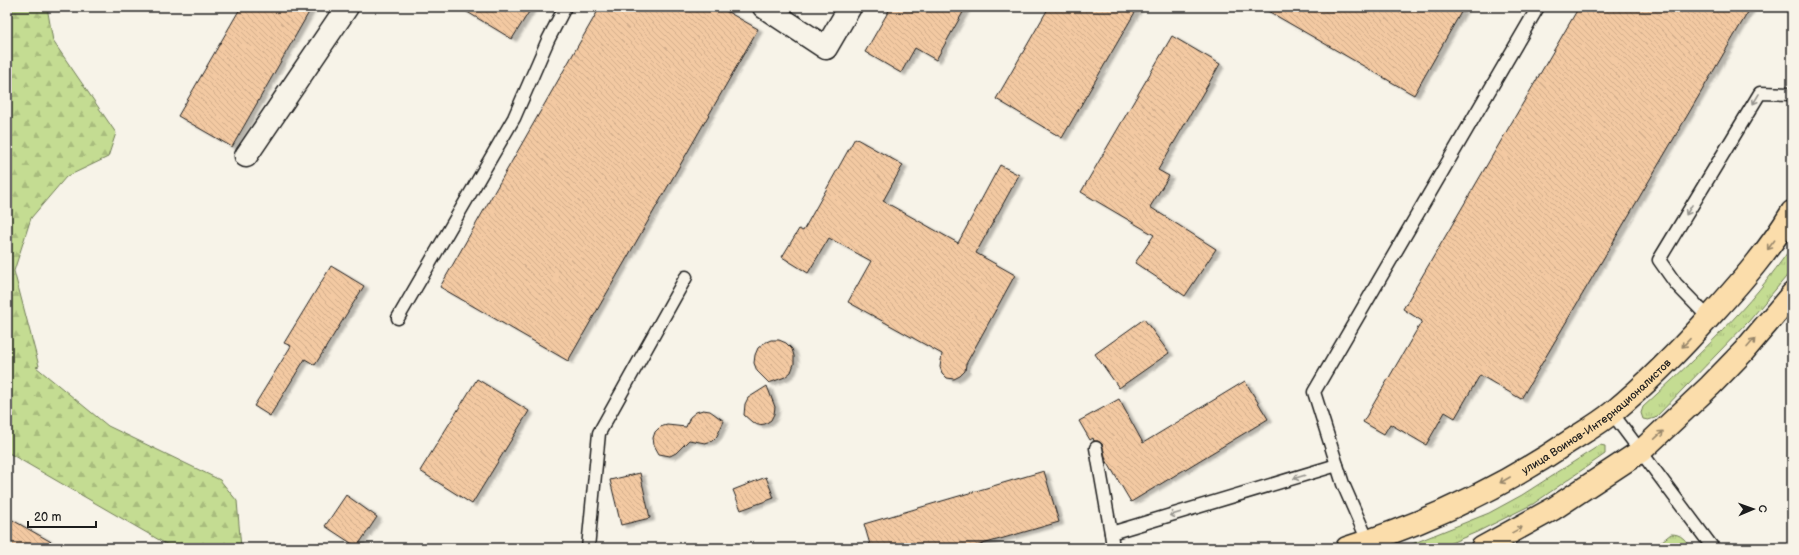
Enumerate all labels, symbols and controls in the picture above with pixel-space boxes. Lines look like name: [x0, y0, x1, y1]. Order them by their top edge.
one-way arrow: [1752, 93, 1760, 105]
one-way arrow: [1685, 204, 1693, 215]
one-way arrow: [1766, 239, 1775, 250]
one-way arrow: [1746, 337, 1755, 348]
one-way arrow: [1681, 338, 1690, 348]
street label: улица Воинов-Интернационалистов: [1519, 356, 1674, 477]
one-way arrow: [1654, 430, 1664, 439]
one-way arrow: [1293, 474, 1306, 481]
one-way arrow: [1499, 477, 1511, 485]
north arrow: [1733, 489, 1773, 529]
scale bar: [28, 503, 96, 529]
text: С: [1756, 505, 1769, 513]
text: 20 m: [34, 510, 61, 525]
one-way arrow: [1169, 511, 1182, 518]
one-way arrow: [1510, 526, 1522, 534]

